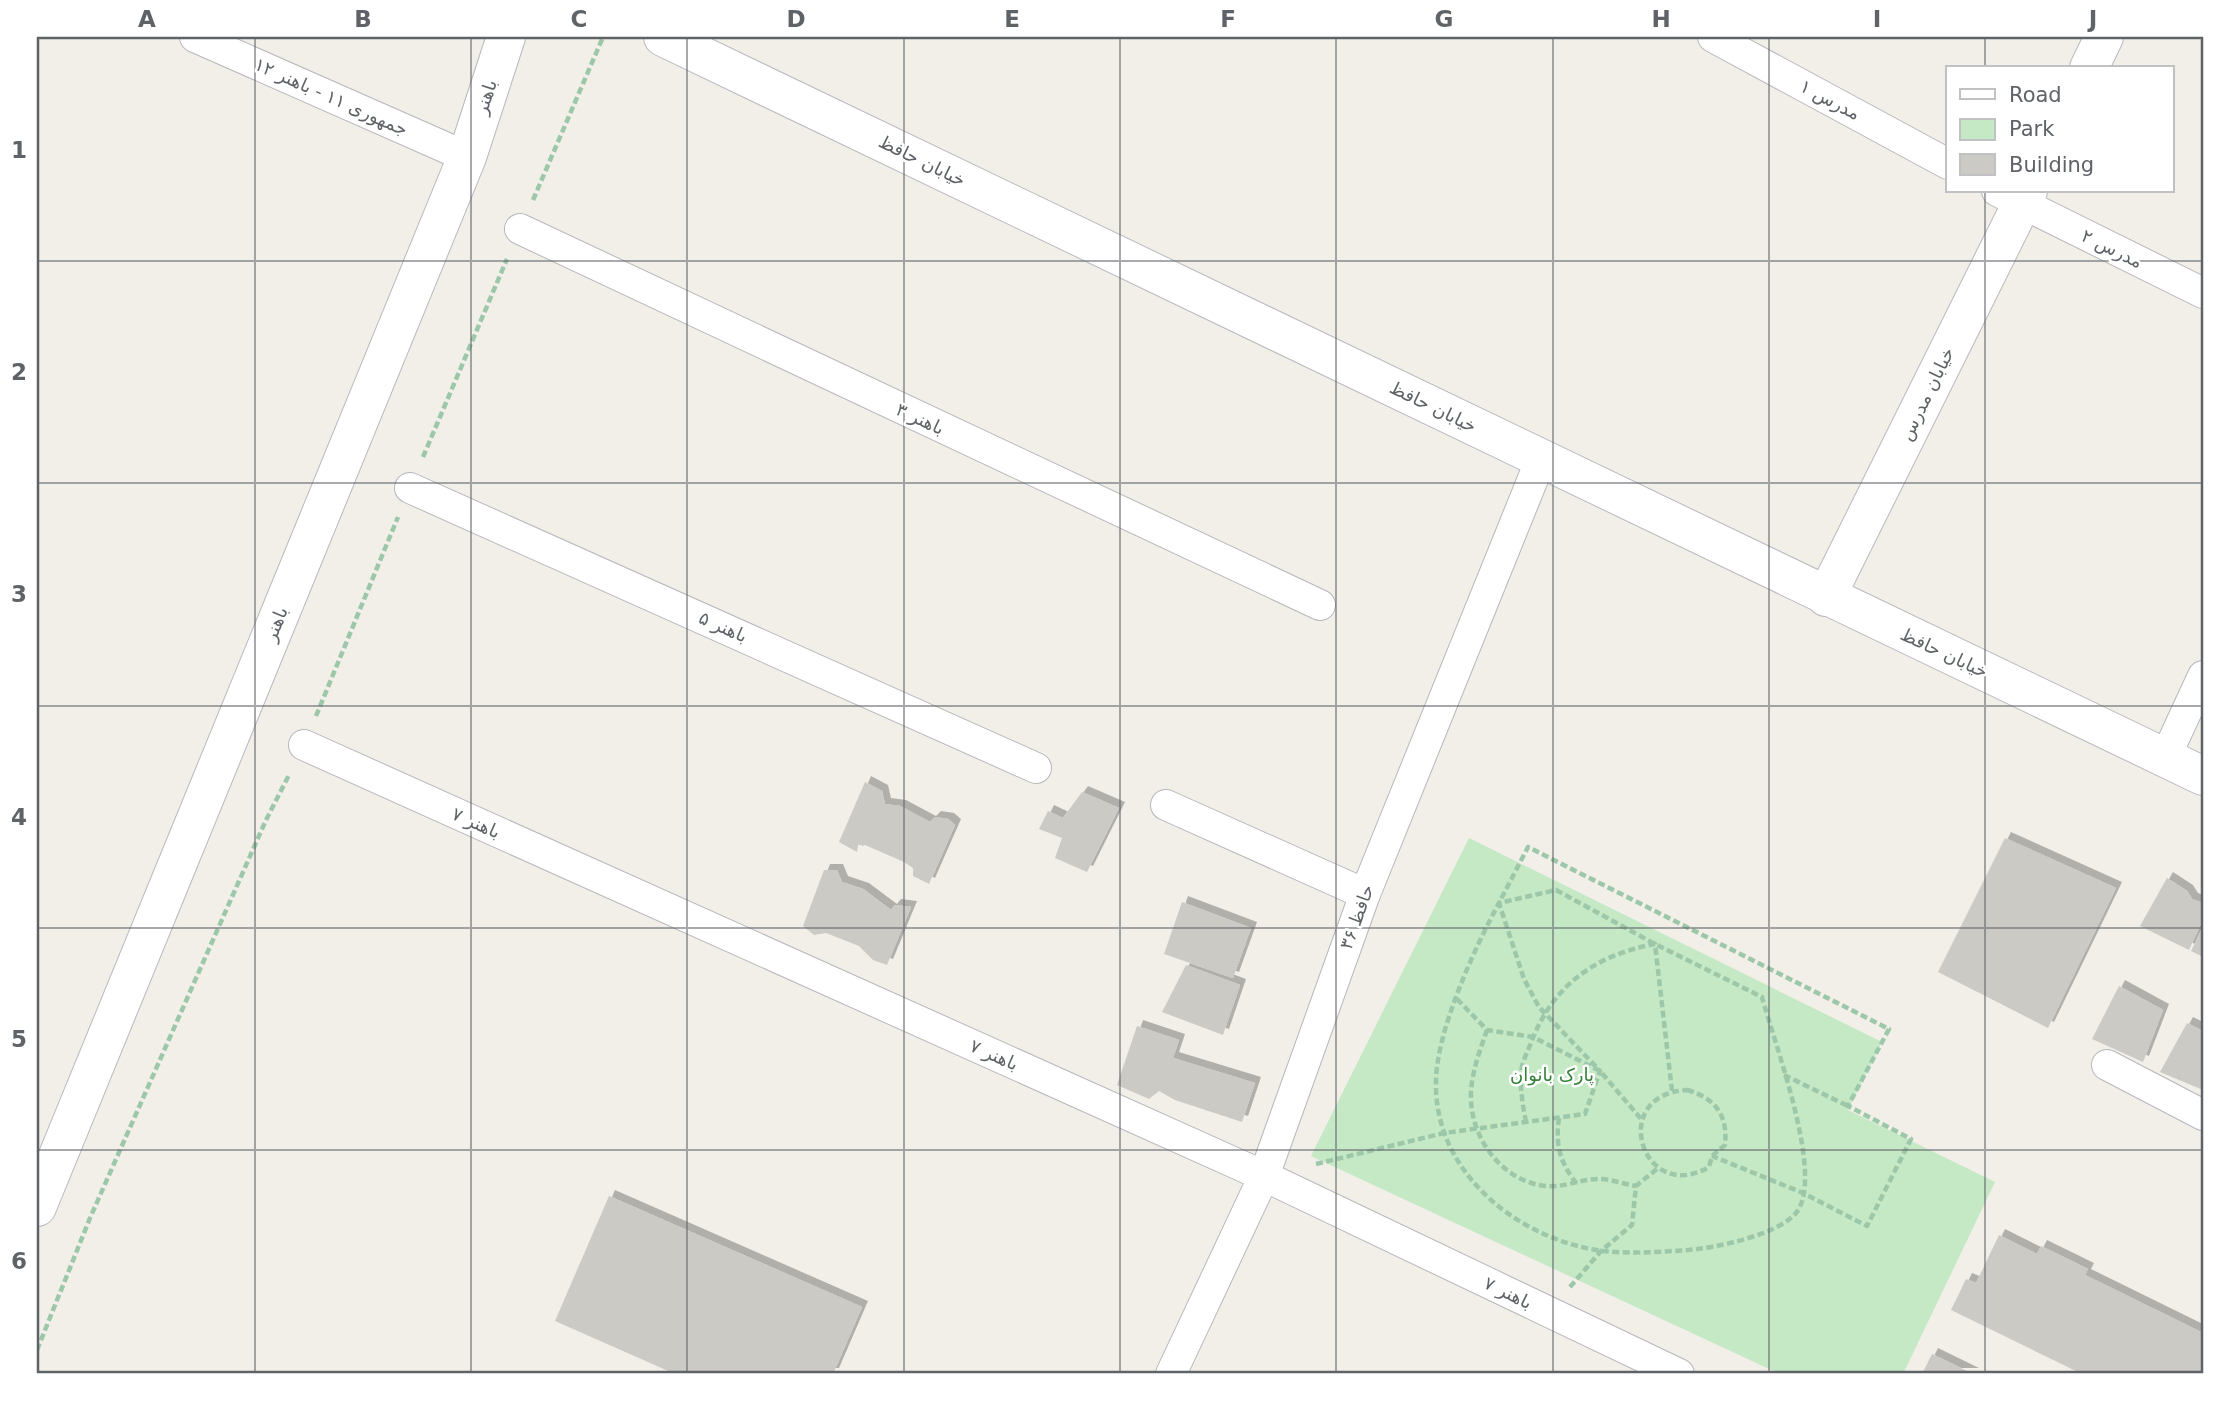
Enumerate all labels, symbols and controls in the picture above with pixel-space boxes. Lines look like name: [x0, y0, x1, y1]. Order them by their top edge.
text: A: [138, 6, 156, 32]
text: B: [354, 6, 372, 32]
text: C: [571, 6, 587, 32]
text: D: [786, 6, 806, 32]
text: E: [1004, 6, 1020, 32]
text: F: [1220, 6, 1236, 32]
text: G: [1435, 6, 1453, 32]
text: H: [1651, 6, 1671, 32]
text: I: [1873, 6, 1881, 32]
text: J: [2087, 6, 2097, 32]
street label: جمهوری ۱۱ - باهنر ۱۲: [251, 53, 411, 141]
legend: [1946, 66, 2174, 192]
street label: مدرس ۱: [1797, 75, 1864, 124]
street label: باهنر: [470, 77, 502, 118]
text: Road: [2009, 83, 2062, 107]
text: Park: [2009, 117, 2055, 141]
street label: خیابان حافظ: [875, 131, 969, 191]
text: 1: [11, 137, 27, 163]
text: Building: [2009, 153, 2094, 177]
street label: مدرس ۲: [2078, 225, 2146, 272]
street label: خیابان مدرس: [1895, 344, 1958, 444]
text: 2: [11, 359, 27, 385]
street label: خیابان حافظ: [1386, 377, 1480, 437]
street label: باهنر ۳: [892, 398, 948, 440]
text: 3: [11, 581, 27, 607]
street label: باهنر: [259, 603, 293, 645]
street label: باهنر ۵: [695, 607, 751, 647]
street label: خیابان حافظ: [1897, 623, 1991, 682]
street label: باهنر ۷: [448, 803, 504, 843]
text: 4: [11, 804, 27, 830]
street label: حافظ ۳۶: [1335, 882, 1378, 952]
text: 5: [11, 1026, 27, 1052]
street label: باهنر ۷: [966, 1035, 1022, 1075]
park label: پارک بانوان: [1510, 1064, 1594, 1086]
text: 6: [11, 1248, 27, 1274]
street label: باهنر ۷: [1480, 1272, 1536, 1314]

